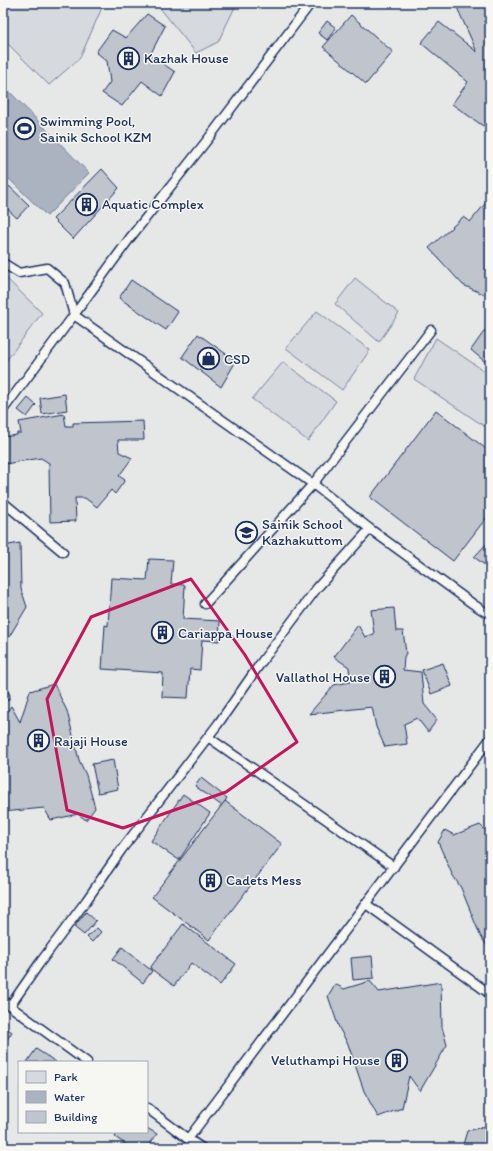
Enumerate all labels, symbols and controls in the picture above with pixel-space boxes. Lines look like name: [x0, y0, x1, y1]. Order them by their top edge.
building icon: Kazhak House: [116, 45, 142, 71]
place label: Kazhak House: [144, 50, 229, 67]
place label: Swimming Pool, Sainik School KZM: [40, 113, 152, 146]
sports icon: Swimming Pool, Sainik School KZM: [12, 116, 38, 142]
building icon: Aquatic Complex: [73, 191, 99, 217]
place label: Aquatic Complex: [102, 196, 204, 213]
shop icon: CSD: [196, 346, 222, 372]
place label: CSD: [224, 351, 250, 368]
place label: Sainik School Kazhakuttom: [262, 516, 343, 549]
school or university icon: Sainik School Kazhakuttom: [233, 519, 259, 545]
building icon: Cariappa House: [149, 620, 175, 646]
place label: Cariappa House: [178, 625, 273, 642]
building icon: Vallathol House: [372, 664, 398, 690]
place label: Vallathol House: [276, 669, 370, 686]
building icon: Rajaji House: [26, 728, 52, 754]
place label: Rajaji House: [54, 733, 128, 750]
building icon: Cadets Mess: [197, 867, 223, 893]
place label: Cadets Mess: [226, 872, 302, 889]
building icon: Veluthampi House: [383, 1047, 409, 1073]
place label: Veluthampi House: [271, 1052, 380, 1069]
legend: [18, 1061, 148, 1133]
text: Park: [54, 1070, 78, 1084]
text: Water: [54, 1090, 85, 1104]
text: Building: [54, 1110, 98, 1124]

